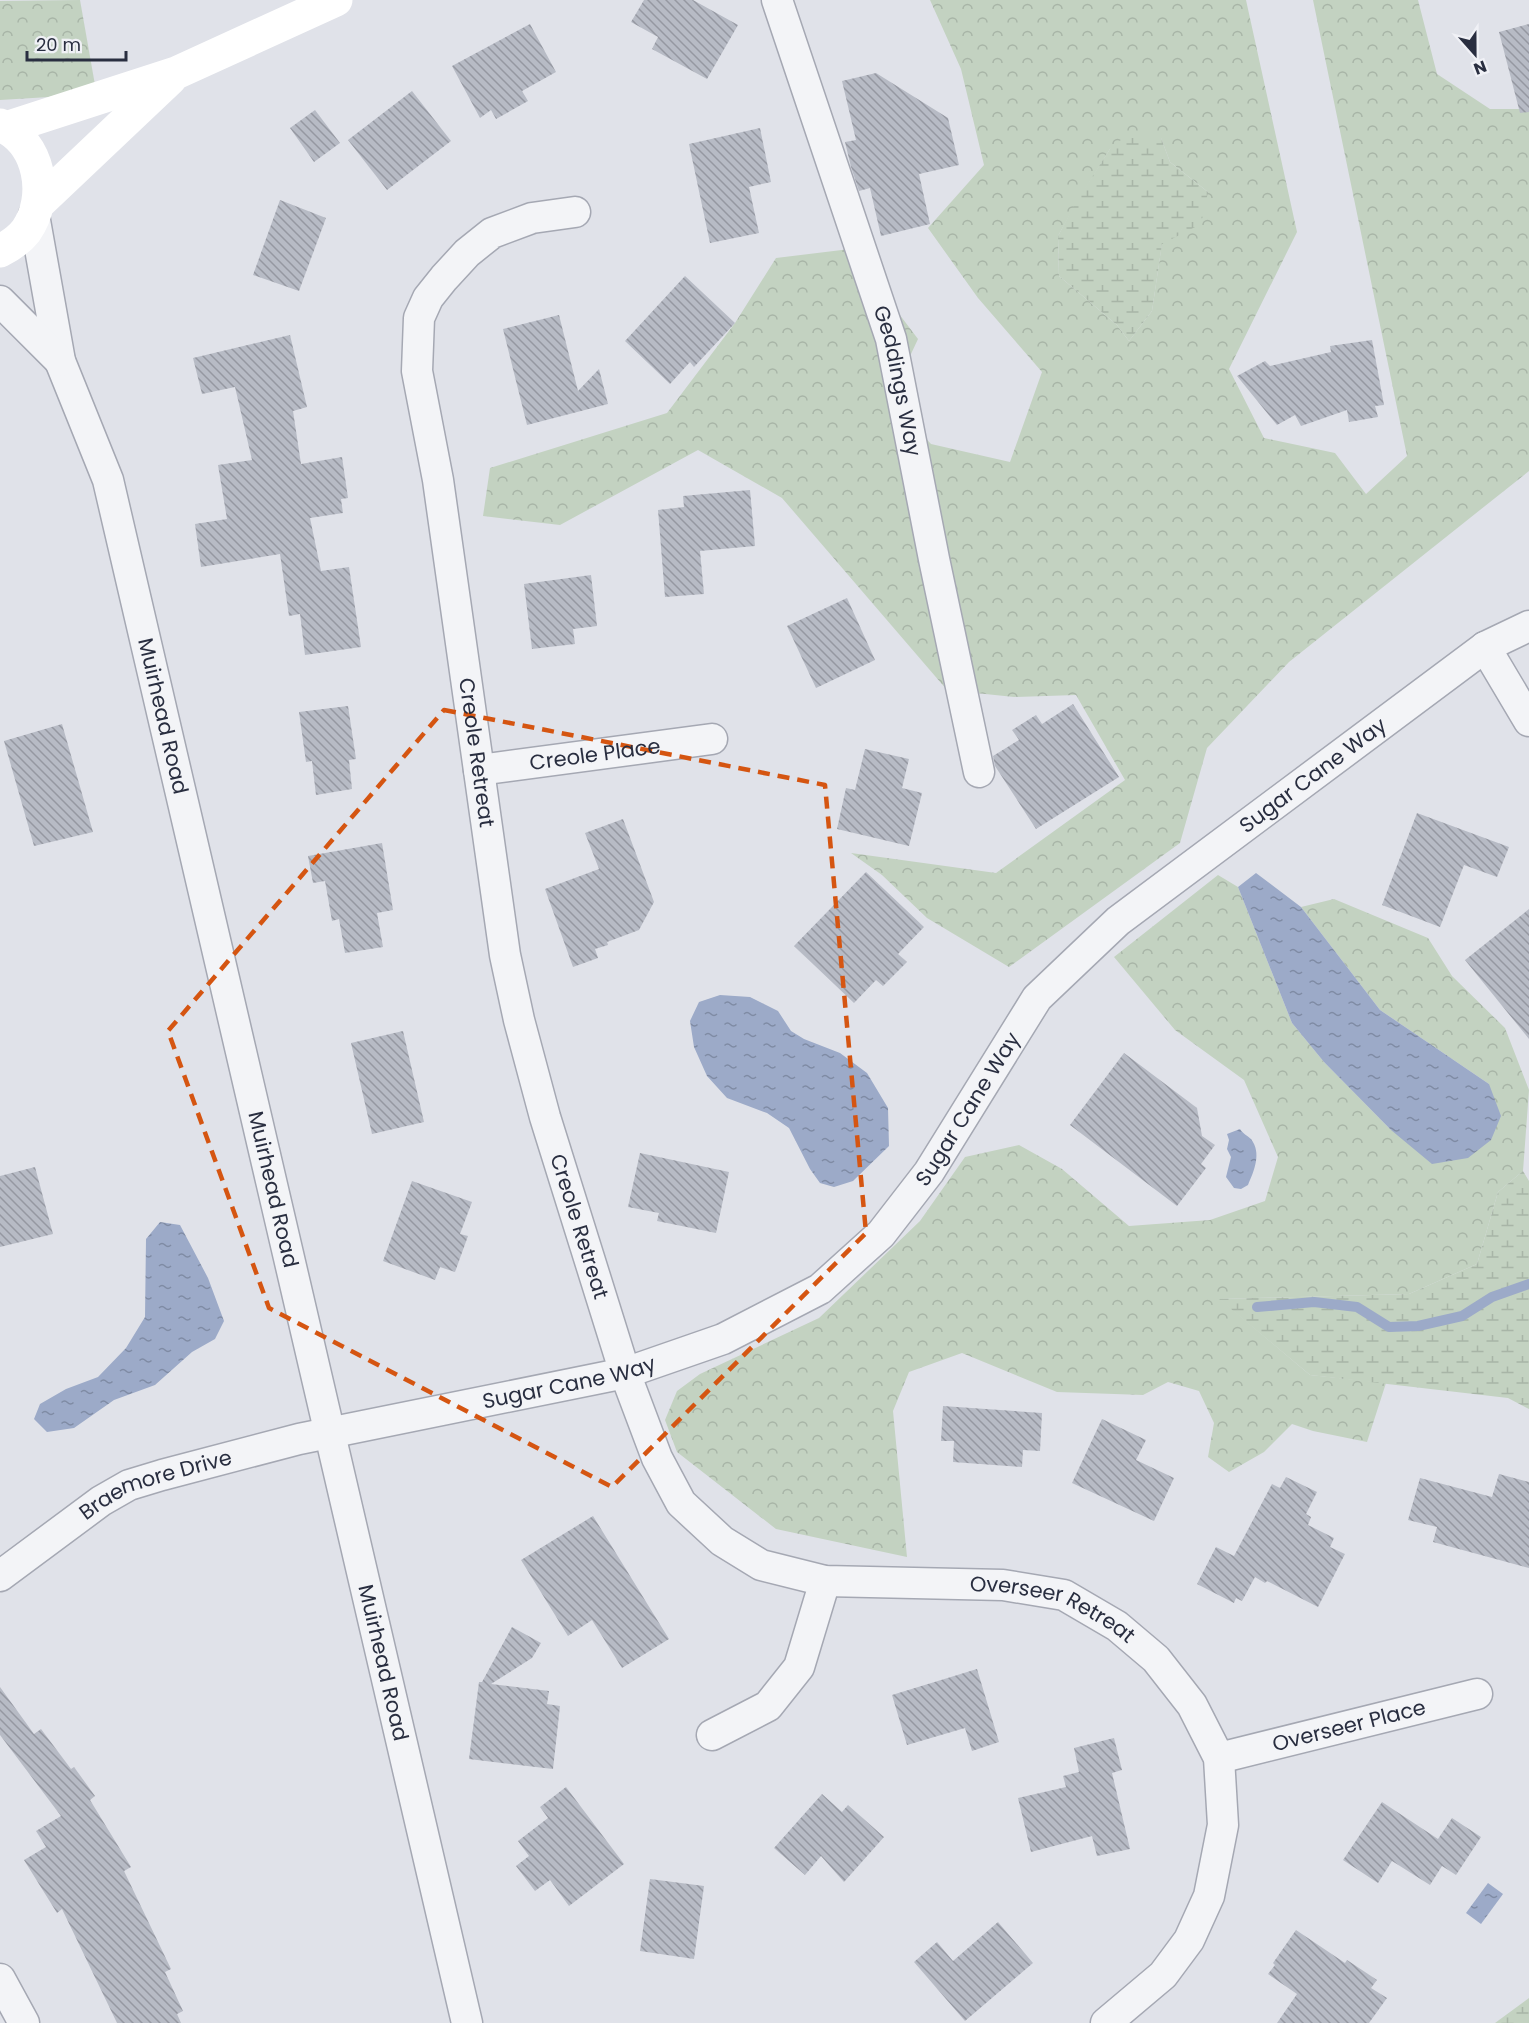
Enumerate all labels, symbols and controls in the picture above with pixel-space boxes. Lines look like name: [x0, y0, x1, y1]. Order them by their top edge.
scale bar: [27, 24, 126, 62]
north arrow: [1445, 24, 1505, 84]
text: 20 m: [36, 32, 81, 57]
text: N: [1470, 55, 1490, 80]
street label: Geddings Way: [867, 302, 929, 459]
street label: Muirhead Road: [131, 635, 196, 797]
street label: Creole Retreat: [452, 676, 502, 829]
street label: Sugar Cane Way: [1233, 711, 1392, 840]
street label: Creole Place: [528, 731, 662, 777]
street label: Sugar Cane Way: [908, 1026, 1026, 1192]
street label: Muirhead Road: [241, 1108, 306, 1270]
street label: Creole Retreat: [543, 1150, 616, 1302]
street label: Sugar Cane Way: [480, 1348, 660, 1416]
street label: Braemore Drive: [73, 1442, 235, 1526]
street label: Overseer Retreat: [970, 1569, 1142, 1649]
street label: Muirhead Road: [351, 1582, 416, 1744]
street label: Overseer Place: [1269, 1692, 1429, 1758]

